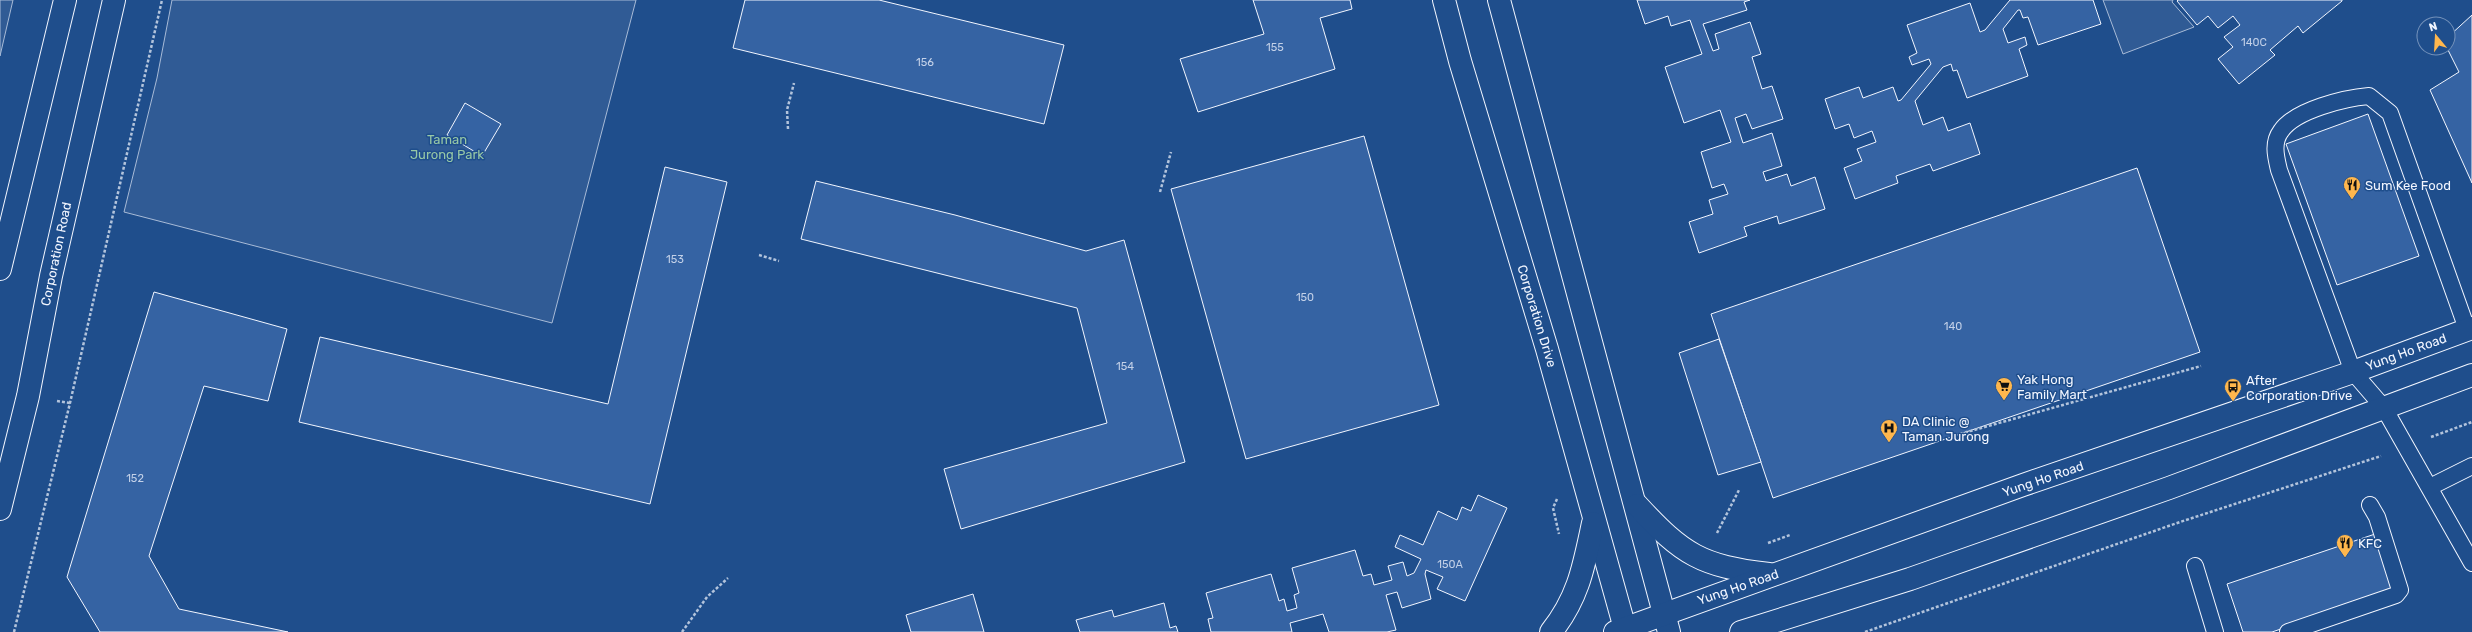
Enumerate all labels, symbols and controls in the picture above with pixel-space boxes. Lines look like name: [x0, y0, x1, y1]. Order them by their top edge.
north arrow: [2416, 16, 2456, 56]
text: N: [2427, 20, 2439, 34]
house number: 140C: [2241, 36, 2267, 49]
house number: 155: [1266, 41, 1284, 54]
house number: 156: [916, 56, 934, 69]
park label: Taman Jurong Park: [410, 132, 484, 163]
restaurant icon: Sum Kee Food: [2342, 175, 2362, 200]
place label: Sum Kee Food: [2365, 178, 2451, 193]
street label: Corporation Road: [38, 201, 74, 307]
house number: 153: [666, 253, 684, 266]
street label: Corporation Drive: [1514, 263, 1560, 369]
house number: 150: [1296, 291, 1314, 304]
house number: 140: [1944, 320, 1962, 333]
street label: Yung Ho Road: [2364, 330, 2449, 375]
house number: 154: [1116, 360, 1134, 373]
place label: Yak Hong Family Mart: [2017, 372, 2087, 402]
place label: After Corporation Drive: [2246, 373, 2352, 403]
supermarket icon: Yak Hong Family Mart: [1994, 376, 2014, 401]
bus stop icon: After Corporation Drive: [2223, 377, 2243, 402]
place label: DA Clinic @ Taman Jurong: [1902, 414, 1989, 445]
hospital icon: DA Clinic @ Taman Jurong: [1879, 418, 1899, 443]
street label: Yung Ho Road: [2000, 458, 2086, 501]
house number: 152: [126, 472, 144, 485]
restaurant icon: KFC: [2335, 533, 2355, 558]
place label: KFC: [2358, 536, 2382, 551]
house number: 150A: [1437, 558, 1463, 571]
street label: Yung Ho Road: [1695, 566, 1781, 609]

